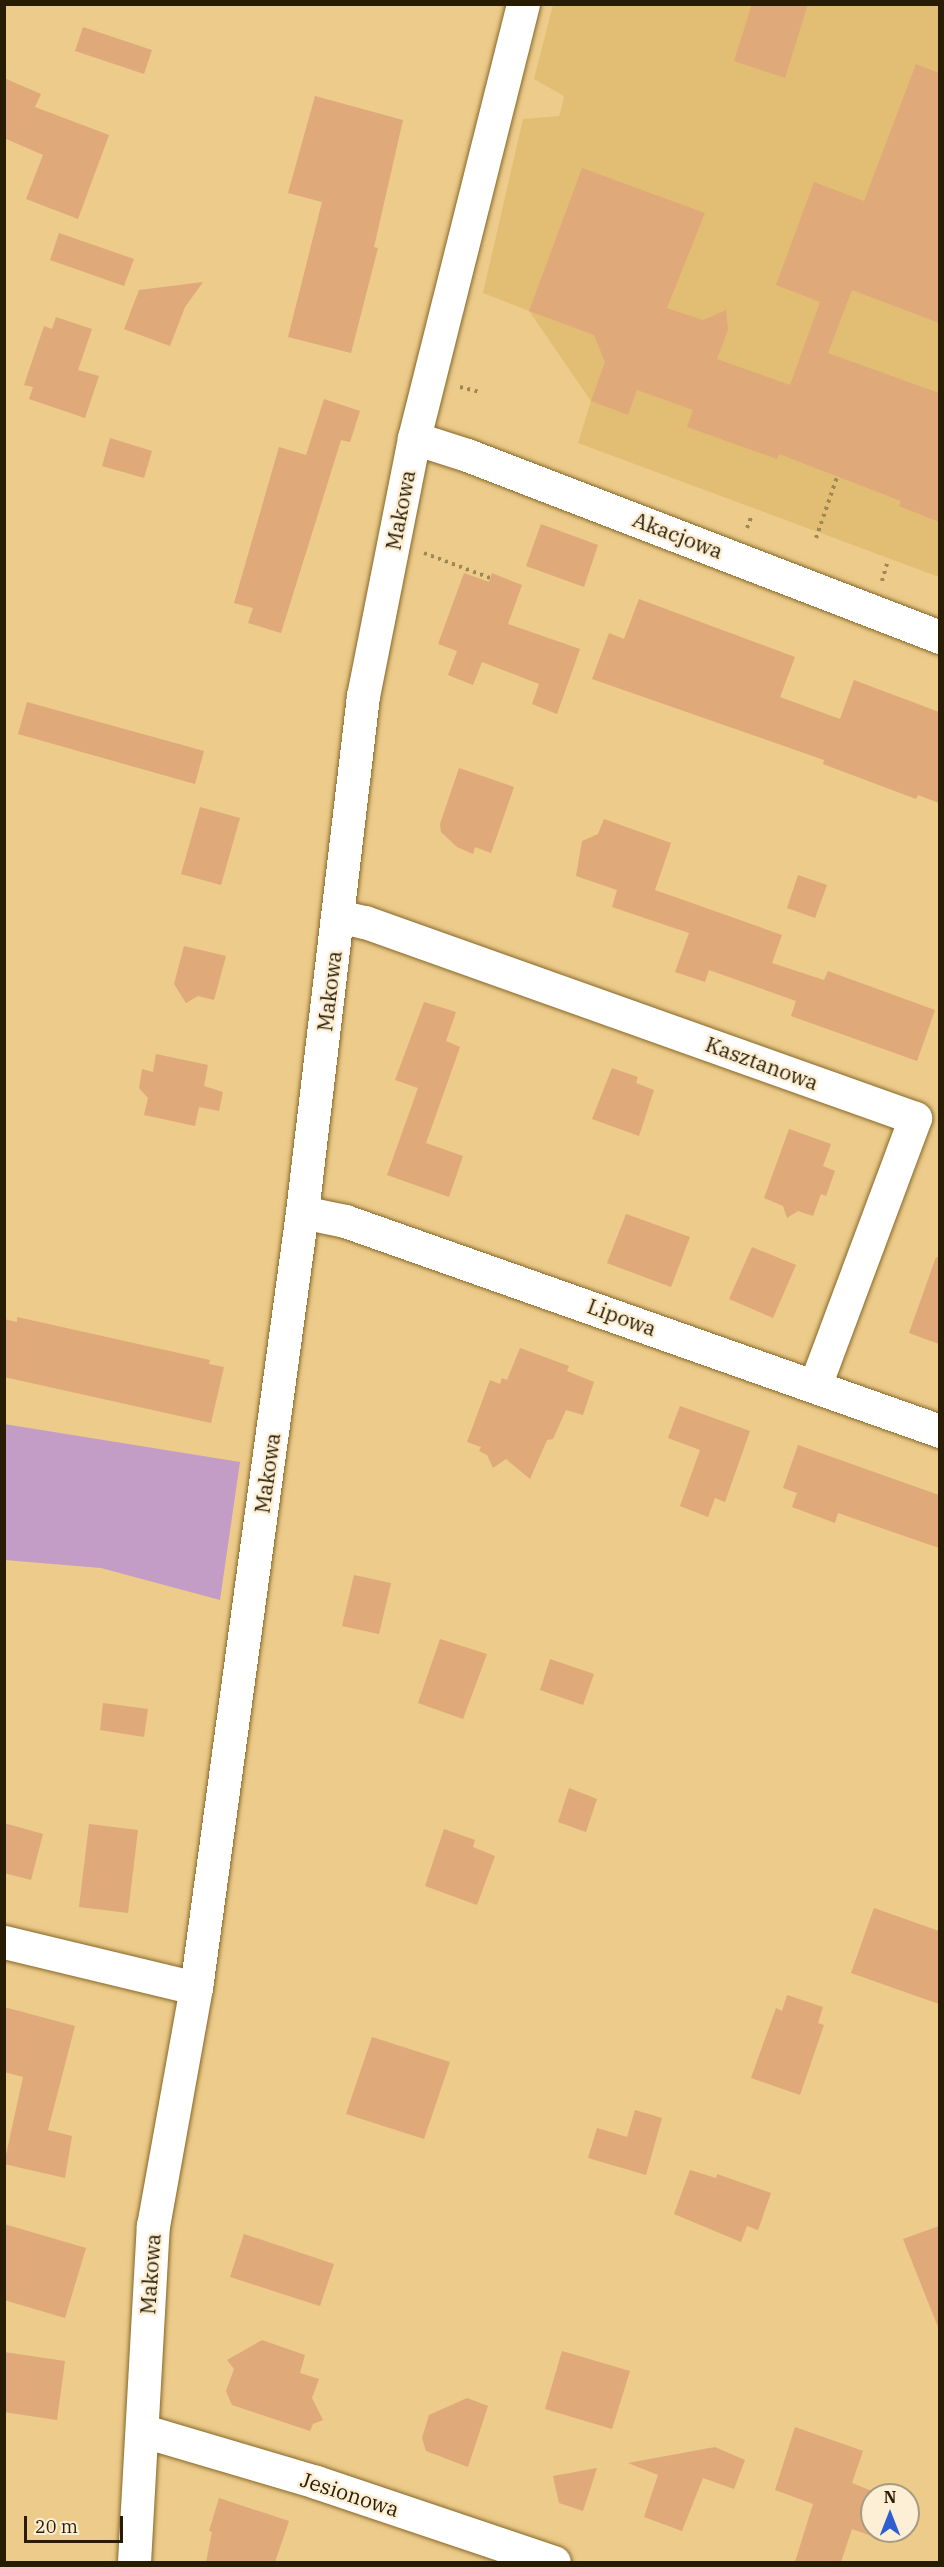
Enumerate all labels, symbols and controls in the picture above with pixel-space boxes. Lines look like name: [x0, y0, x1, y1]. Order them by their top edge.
street label: Makowa: [380, 468, 420, 552]
street label: Akacjowa: [629, 506, 727, 564]
street label: Makowa: [312, 949, 346, 1033]
street label: Kasztanowa: [702, 1031, 822, 1095]
street label: Lipowa: [584, 1293, 660, 1341]
street label: Makowa: [249, 1431, 285, 1515]
street label: Makowa: [135, 2233, 165, 2315]
street label: Jesionowa: [298, 2466, 402, 2522]
north arrow: [860, 2483, 920, 2543]
text: N: [884, 2487, 896, 2507]
scale bar: [27, 2504, 126, 2542]
text: 20 m: [35, 2515, 78, 2538]

